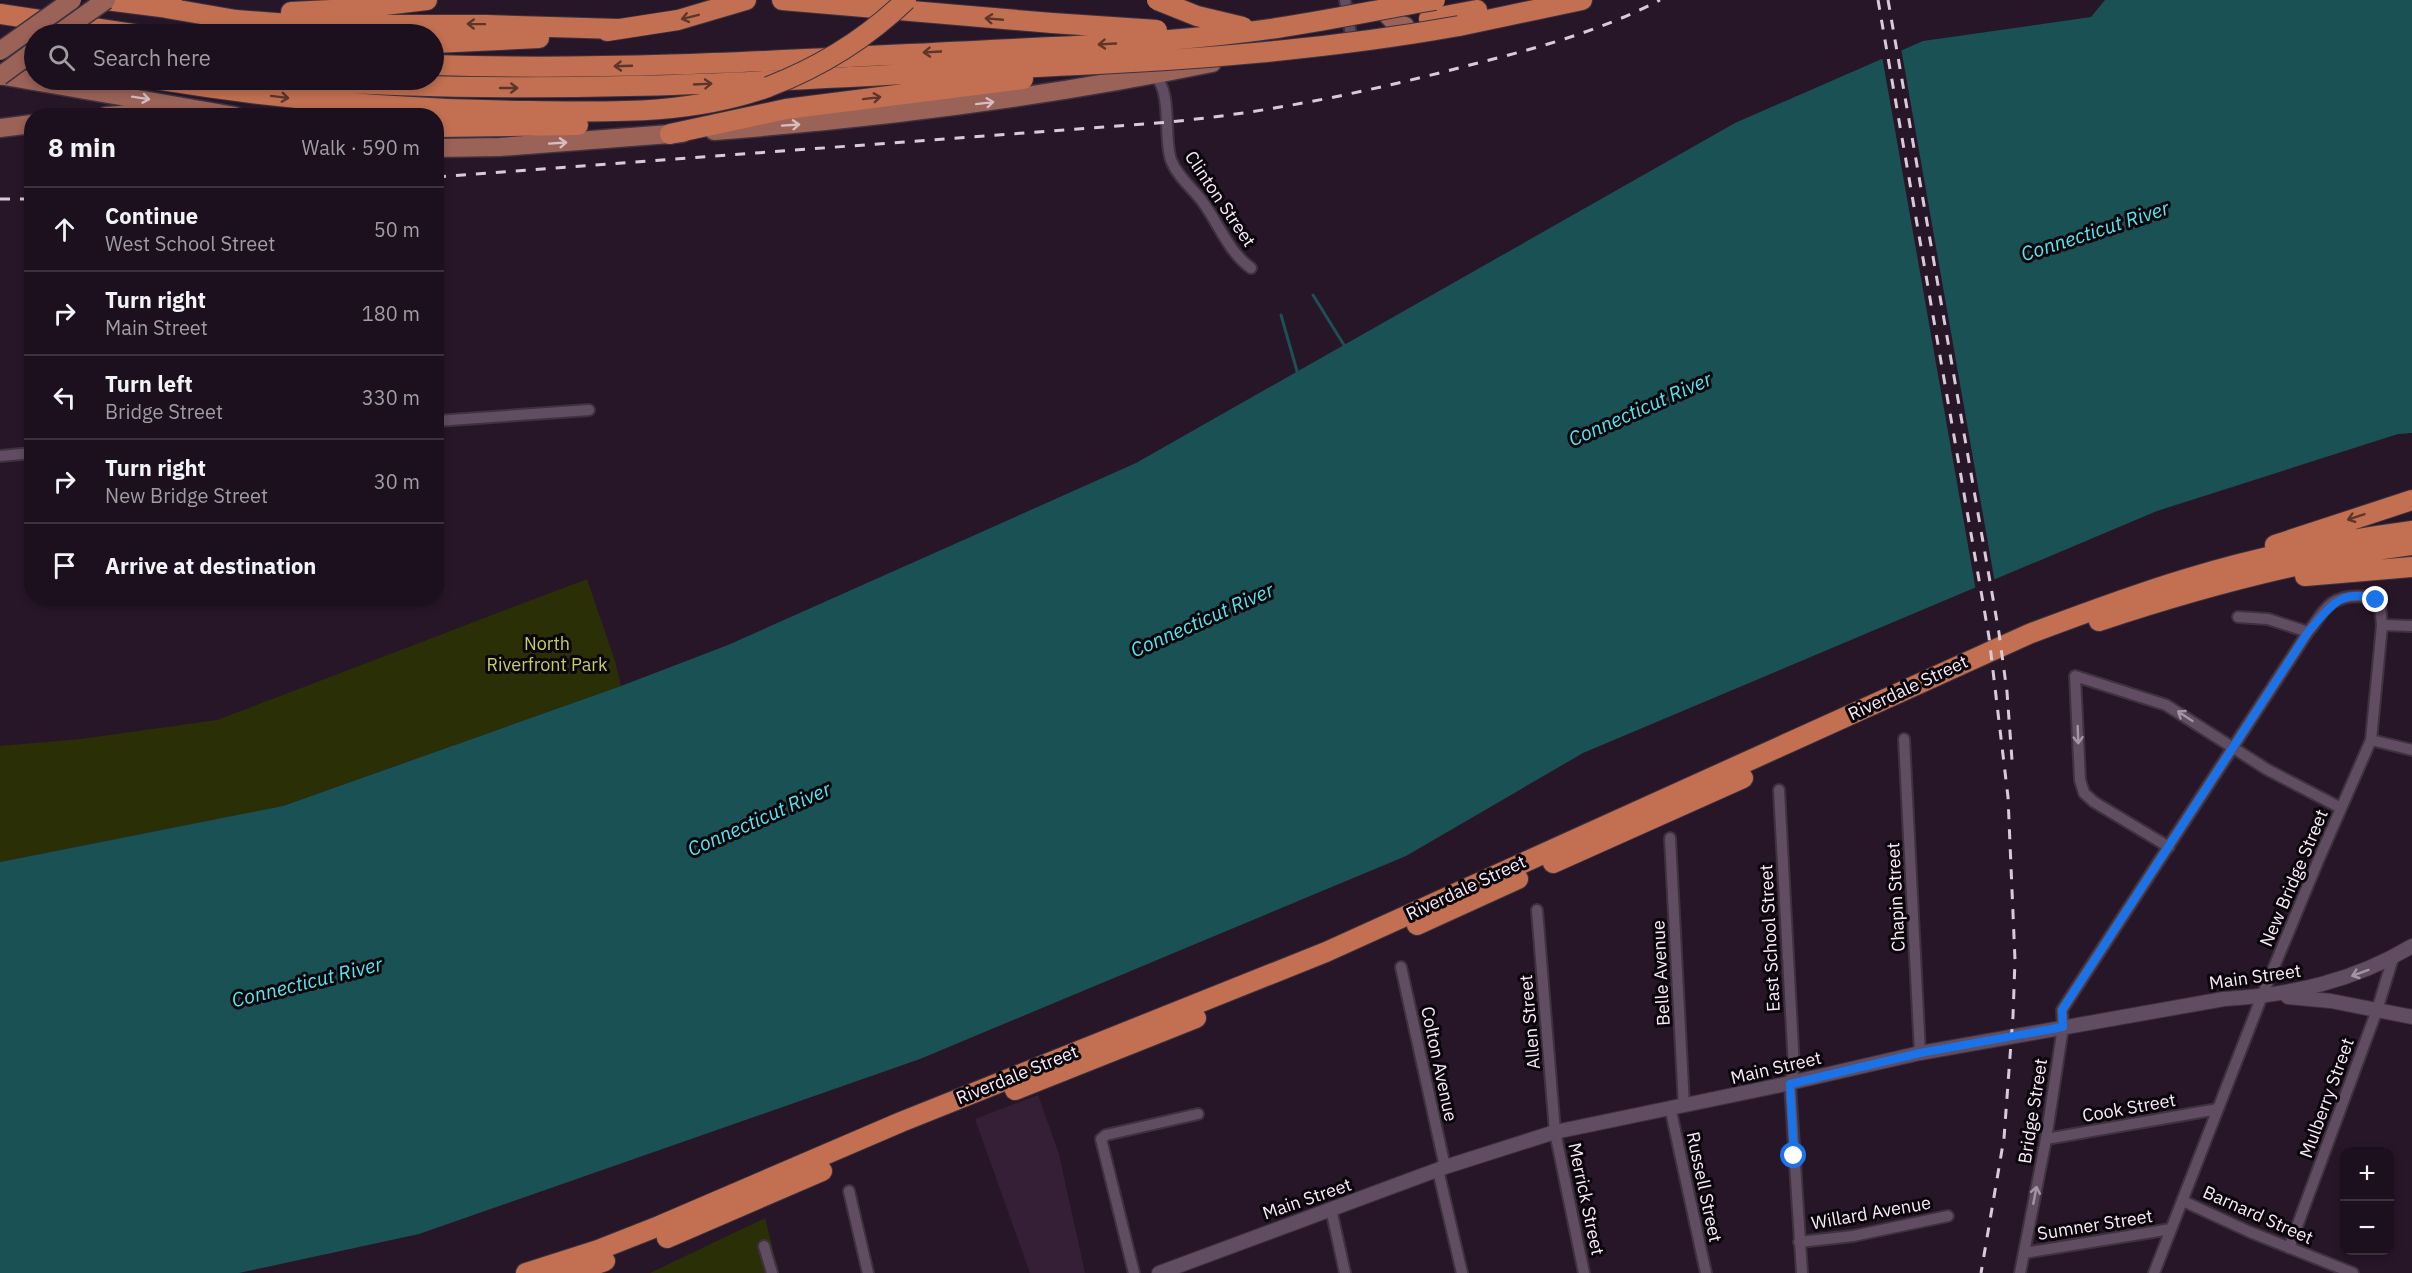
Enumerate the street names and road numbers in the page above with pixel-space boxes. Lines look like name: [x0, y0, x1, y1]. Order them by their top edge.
street label: Clinton Street: [1180, 146, 1261, 251]
street label: Riverdale Street: [1844, 650, 1971, 725]
street label: New Bridge Street: [2254, 806, 2333, 950]
street label: Chapin Street: [1881, 842, 1910, 952]
street label: Riverdale Street: [1402, 850, 1529, 925]
street label: East School Street: [1754, 864, 1785, 1012]
street label: Belle Avenue: [1646, 920, 1675, 1026]
street label: Main Street: [2207, 959, 2302, 994]
street label: Allen Street: [1514, 974, 1545, 1070]
street label: Colton Avenue: [1416, 1004, 1463, 1124]
street label: Mulberry Street: [2294, 1035, 2359, 1161]
street label: Riverdale Street: [952, 1040, 1081, 1109]
street label: Main Street: [1728, 1046, 1824, 1089]
street label: Bridge Street: [2013, 1057, 2052, 1165]
street label: Cook Street: [2080, 1088, 2177, 1127]
street label: Russell Street: [1682, 1130, 1727, 1244]
street label: Merrick Street: [1563, 1141, 1610, 1257]
street label: Main Street: [1259, 1173, 1354, 1224]
street label: Barnard Street: [2199, 1180, 2317, 1249]
street label: Willard Avenue: [1809, 1191, 1933, 1234]
street label: Sumner Street: [2035, 1204, 2154, 1245]

